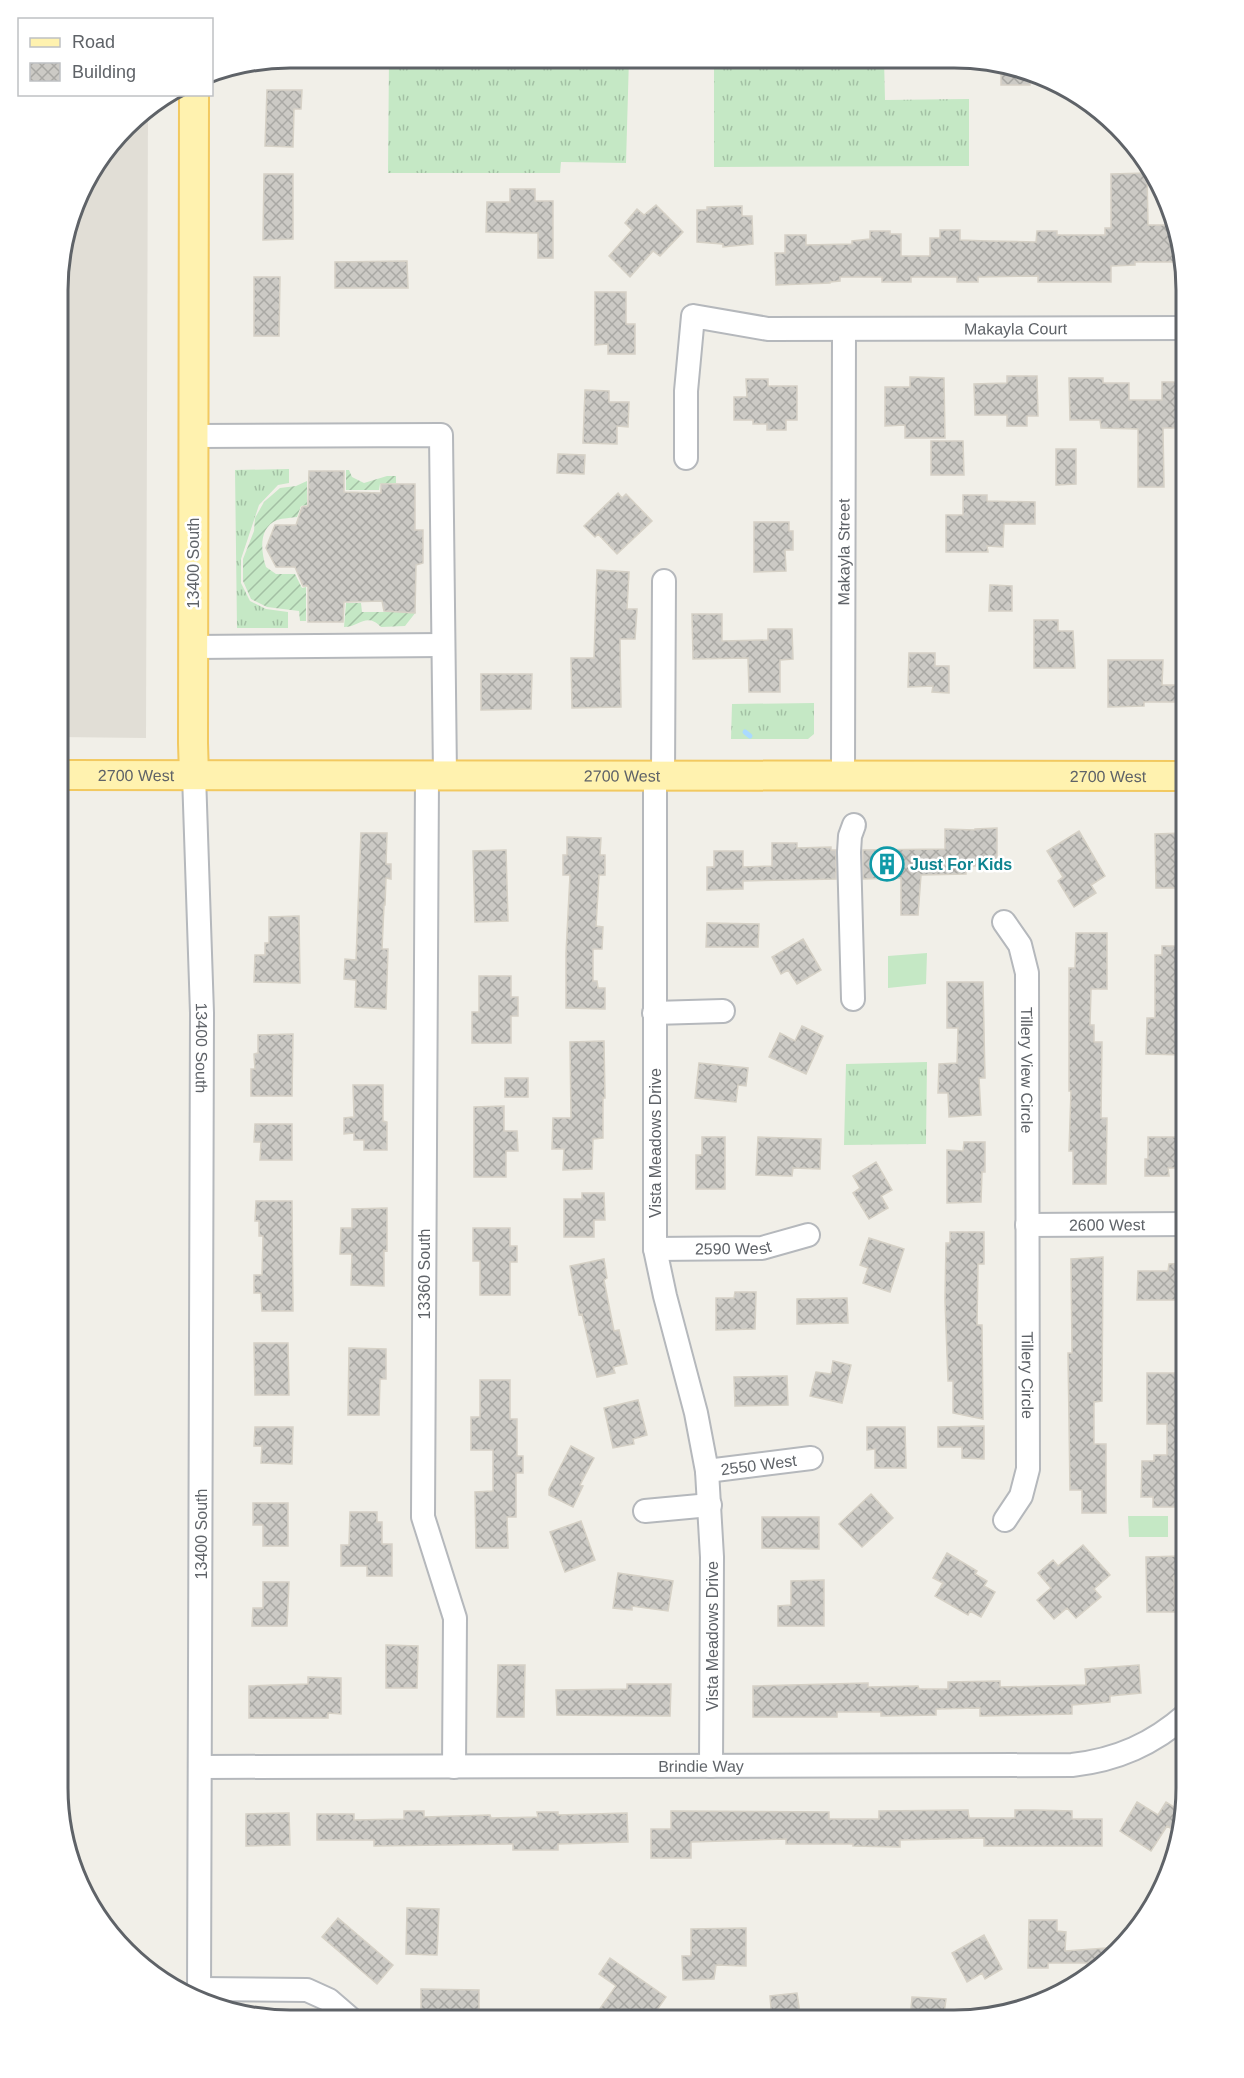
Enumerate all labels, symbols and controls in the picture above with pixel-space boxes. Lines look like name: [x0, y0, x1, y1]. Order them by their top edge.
legend: [18, 18, 213, 96]
text: Road: [72, 32, 115, 52]
text: Building: [72, 62, 136, 82]
street label: Makayla Court: [964, 320, 1068, 337]
street label: Makayla Street: [835, 498, 852, 605]
street label: 13400 South: [185, 518, 202, 608]
street label: 2700 West: [98, 767, 175, 784]
street label: 2700 West: [584, 767, 661, 784]
street label: 2700 West: [1070, 767, 1147, 784]
building icon: Just For Kids: [869, 846, 905, 882]
place label: Just For Kids: [910, 856, 1012, 873]
street label: 13400 South: [193, 1002, 211, 1093]
street label: Tillery View Circle: [1019, 1007, 1036, 1133]
street label: Vista Meadows Drive: [647, 1068, 664, 1218]
street label: 2600 West: [1069, 1216, 1146, 1233]
street label: 13360 South: [416, 1229, 433, 1319]
street label: 2590 West: [695, 1237, 774, 1257]
street label: Tillery Circle: [1019, 1331, 1036, 1419]
street label: 2550 West: [720, 1451, 798, 1478]
street label: 13400 South: [193, 1489, 210, 1579]
street label: Vista Meadows Drive: [704, 1561, 721, 1711]
street label: Brindie Way: [658, 1757, 744, 1774]

